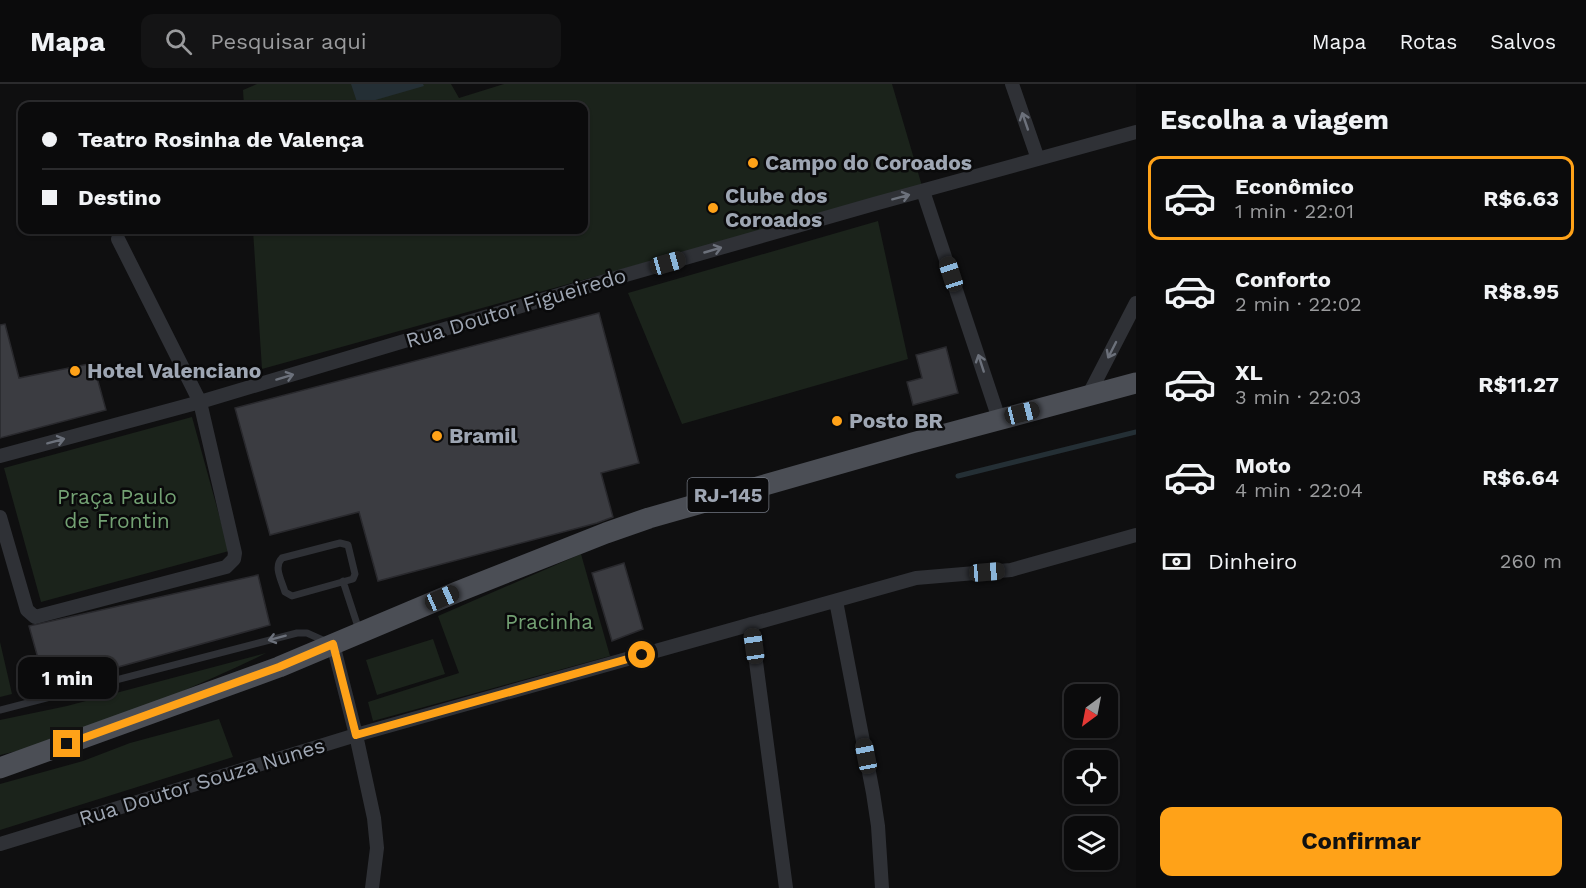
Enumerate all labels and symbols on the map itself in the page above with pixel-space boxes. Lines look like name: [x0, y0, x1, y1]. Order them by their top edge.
one-way arrow: [1018, 112, 1029, 131]
place label: Campo do Coroados: [765, 150, 972, 175]
marker: Campo do Coroados: [746, 156, 760, 170]
place label: Clube dos Coroados: [725, 183, 827, 232]
one-way arrow: [891, 190, 910, 202]
marker: Clube dos Coroados: [706, 201, 720, 215]
one-way arrow: [703, 244, 722, 255]
car: [648, 249, 688, 277]
car: [937, 254, 965, 294]
street label: Rua Doutor Figueiredo: [403, 262, 629, 353]
one-way arrow: [1106, 340, 1117, 358]
one-way arrow: [974, 354, 985, 373]
place label: Hotel Valenciano: [87, 358, 261, 383]
marker: Hotel Valenciano: [68, 364, 82, 378]
one-way arrow: [275, 371, 294, 382]
car: [1002, 400, 1042, 426]
place label: Posto BR: [849, 408, 944, 433]
marker: Posto BR: [830, 414, 844, 428]
place label: Bramil: [449, 423, 517, 448]
marker: Bramil: [430, 429, 444, 443]
one-way arrow: [47, 435, 66, 446]
road number: RJ-145: [688, 478, 768, 512]
park label: Praça Paulo de Frontin: [57, 484, 177, 533]
car: [968, 561, 1006, 583]
car: [422, 582, 462, 614]
park label: Pracinha: [505, 609, 593, 634]
car: [743, 627, 765, 665]
one-way arrow: [268, 633, 287, 644]
route start: [628, 641, 655, 668]
callout: 1 min: [17, 657, 116, 699]
north arrow: [1064, 684, 1118, 738]
route end: [53, 730, 80, 757]
street label: Rua Doutor Souza Nunes: [76, 732, 328, 831]
car: [854, 737, 878, 775]

